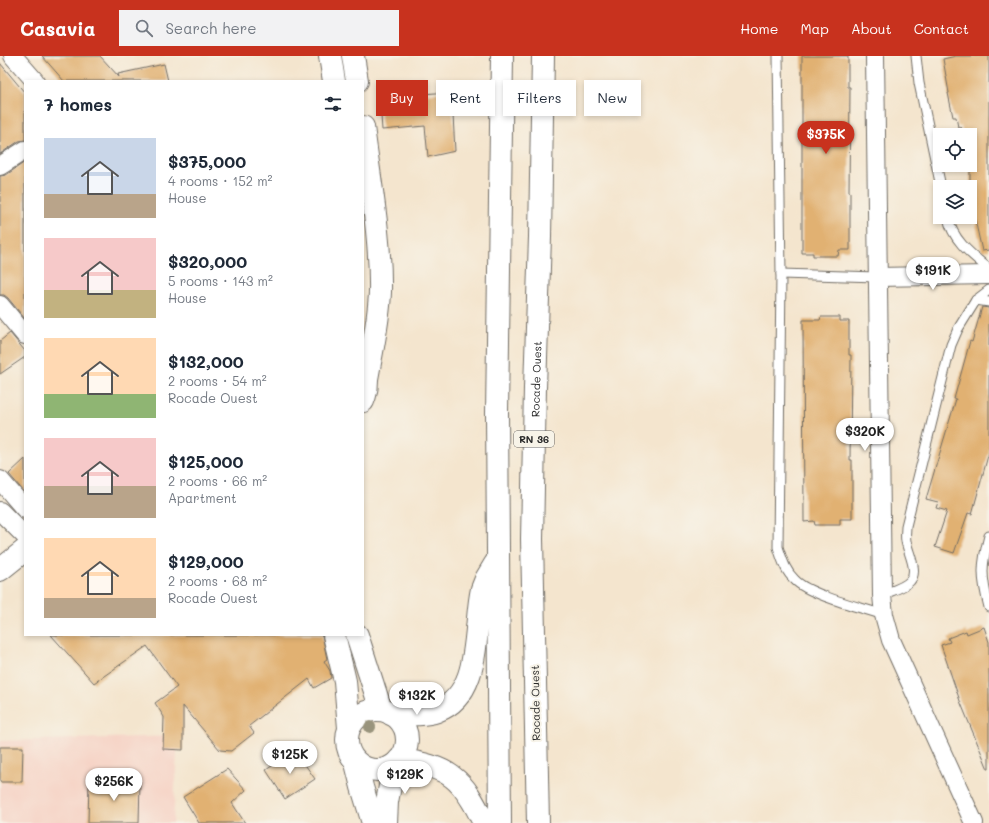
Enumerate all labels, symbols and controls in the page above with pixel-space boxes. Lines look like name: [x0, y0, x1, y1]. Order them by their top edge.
search box: [119, 10, 399, 46]
text: Casavia: [20, 16, 95, 41]
icon: search: [133, 17, 155, 39]
text: Search here: [165, 18, 257, 38]
text: Home: [740, 19, 778, 38]
text: Map: [800, 19, 829, 38]
text: About: [851, 19, 892, 38]
text: Contact: [914, 19, 969, 38]
chip: Buy: [376, 80, 428, 116]
chip: Rent: [436, 80, 495, 116]
chip: Filters: [503, 80, 576, 116]
chip: New: [584, 80, 641, 116]
text: 7 homes: [44, 93, 112, 115]
icon: filters: [322, 93, 344, 115]
pin: $375K: [798, 121, 854, 155]
text: $375K: [806, 125, 846, 142]
map controls: [933, 128, 977, 224]
button: locate: [933, 128, 977, 172]
text: $375,000: [168, 150, 246, 172]
icon: home: [76, 154, 124, 202]
text: 4 rooms · 152 m²: [168, 172, 272, 189]
button: layers: [933, 180, 977, 224]
text: House: [168, 189, 206, 206]
text: $320,000: [168, 250, 247, 272]
icon: home: [76, 254, 124, 302]
pin: $191K: [905, 257, 961, 291]
text: $191K: [915, 261, 951, 278]
text: 5 rooms · 143 m²: [168, 272, 273, 289]
text: House: [168, 289, 206, 306]
street label: Rocade Ouest: [527, 341, 544, 417]
text: $132,000: [168, 350, 244, 372]
icon: home: [76, 354, 124, 402]
text: 2 rooms · 54 m²: [168, 372, 267, 389]
text: Rocade Ouest: [168, 389, 258, 406]
pin: $320K: [837, 418, 893, 452]
text: $320K: [845, 422, 885, 439]
road number: RN 36: [514, 431, 554, 447]
text: $125,000: [168, 450, 243, 472]
icon: home: [76, 454, 124, 502]
text: 2 rooms · 66 m²: [168, 472, 267, 489]
text: Apartment: [168, 489, 237, 506]
text: $129,000: [168, 550, 244, 572]
icon: home: [76, 554, 124, 602]
text: 2 rooms · 68 m²: [168, 572, 267, 589]
text: Rocade Ouest: [168, 589, 258, 606]
street label: Rocade Ouest: [527, 665, 543, 741]
pin: $132K: [389, 682, 445, 716]
text: $132K: [398, 686, 436, 703]
pin: $125K: [262, 741, 318, 775]
text: $125K: [271, 745, 309, 762]
pin: $129K: [377, 761, 433, 795]
text: $129K: [386, 765, 424, 782]
pin: $256K: [86, 768, 142, 802]
text: $256K: [94, 772, 134, 789]

